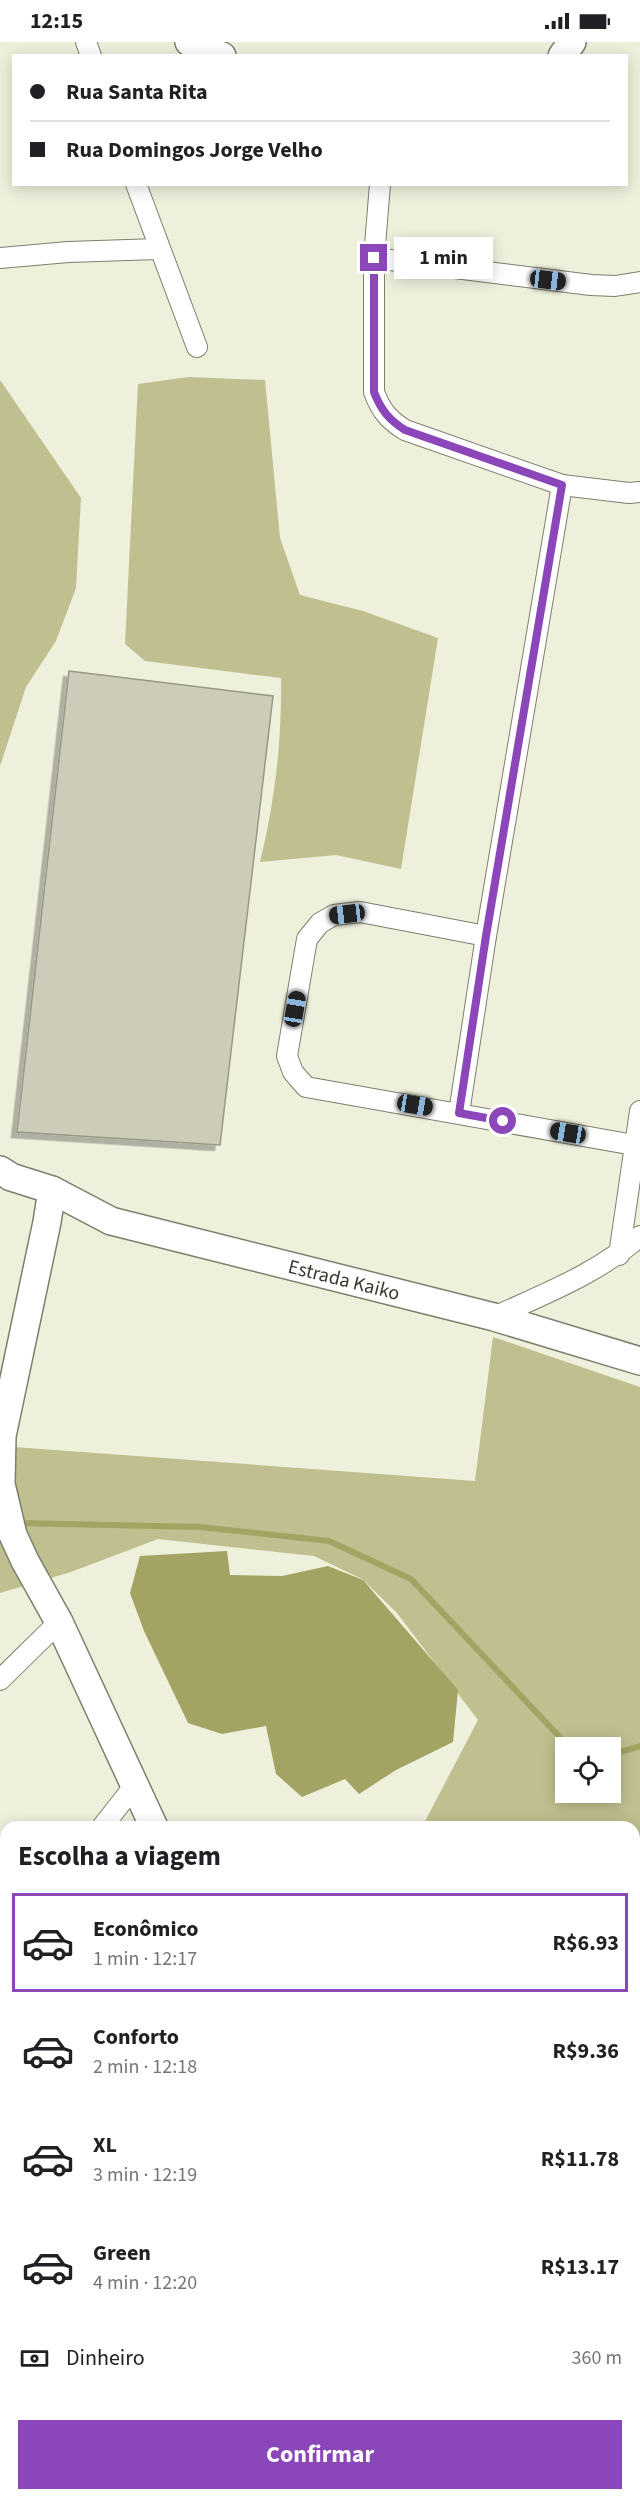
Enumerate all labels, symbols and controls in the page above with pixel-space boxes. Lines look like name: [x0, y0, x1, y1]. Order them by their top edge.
text: 12:15: [30, 5, 83, 37]
text: Rua Santa Rita: [66, 76, 208, 108]
text: Rua Domingos Jorge Velho: [66, 134, 323, 166]
callout: 1 min: [395, 237, 494, 279]
route end: [360, 244, 387, 271]
text: 1 min: [419, 244, 468, 272]
car: [529, 269, 567, 291]
car: [328, 903, 366, 925]
car: [283, 990, 307, 1028]
car: [396, 1093, 434, 1117]
route start: [489, 1107, 516, 1134]
car: [549, 1121, 587, 1145]
street label: Estrada Kaiko: [285, 1253, 403, 1308]
map controls: [555, 1737, 621, 1803]
button: locate: [555, 1737, 621, 1803]
text: Escolha a viagem: [18, 1837, 221, 1876]
text: Econômico: [93, 1913, 198, 1945]
icon: car: [21, 1916, 75, 1970]
text: R$6.93: [552, 1927, 619, 1959]
text: 1 min · 12:17: [93, 1945, 197, 1973]
text: Conforto: [93, 2021, 179, 2053]
icon: car: [21, 2024, 75, 2078]
text: R$9.36: [552, 2035, 619, 2067]
text: 2 min · 12:18: [93, 2053, 197, 2081]
text: XL: [93, 2129, 117, 2161]
icon: car: [21, 2132, 75, 2186]
text: R$11.78: [541, 2143, 619, 2175]
text: 3 min · 12:19: [93, 2161, 197, 2189]
text: Green: [93, 2237, 151, 2269]
icon: car: [21, 2240, 75, 2294]
text: R$13.17: [541, 2251, 619, 2283]
text: 4 min · 12:20: [93, 2269, 197, 2297]
icon: cash: [18, 2342, 51, 2375]
text: Dinheiro: [66, 2342, 145, 2374]
text: 360 m: [572, 2344, 622, 2372]
button: Confirmar: [18, 2420, 622, 2489]

